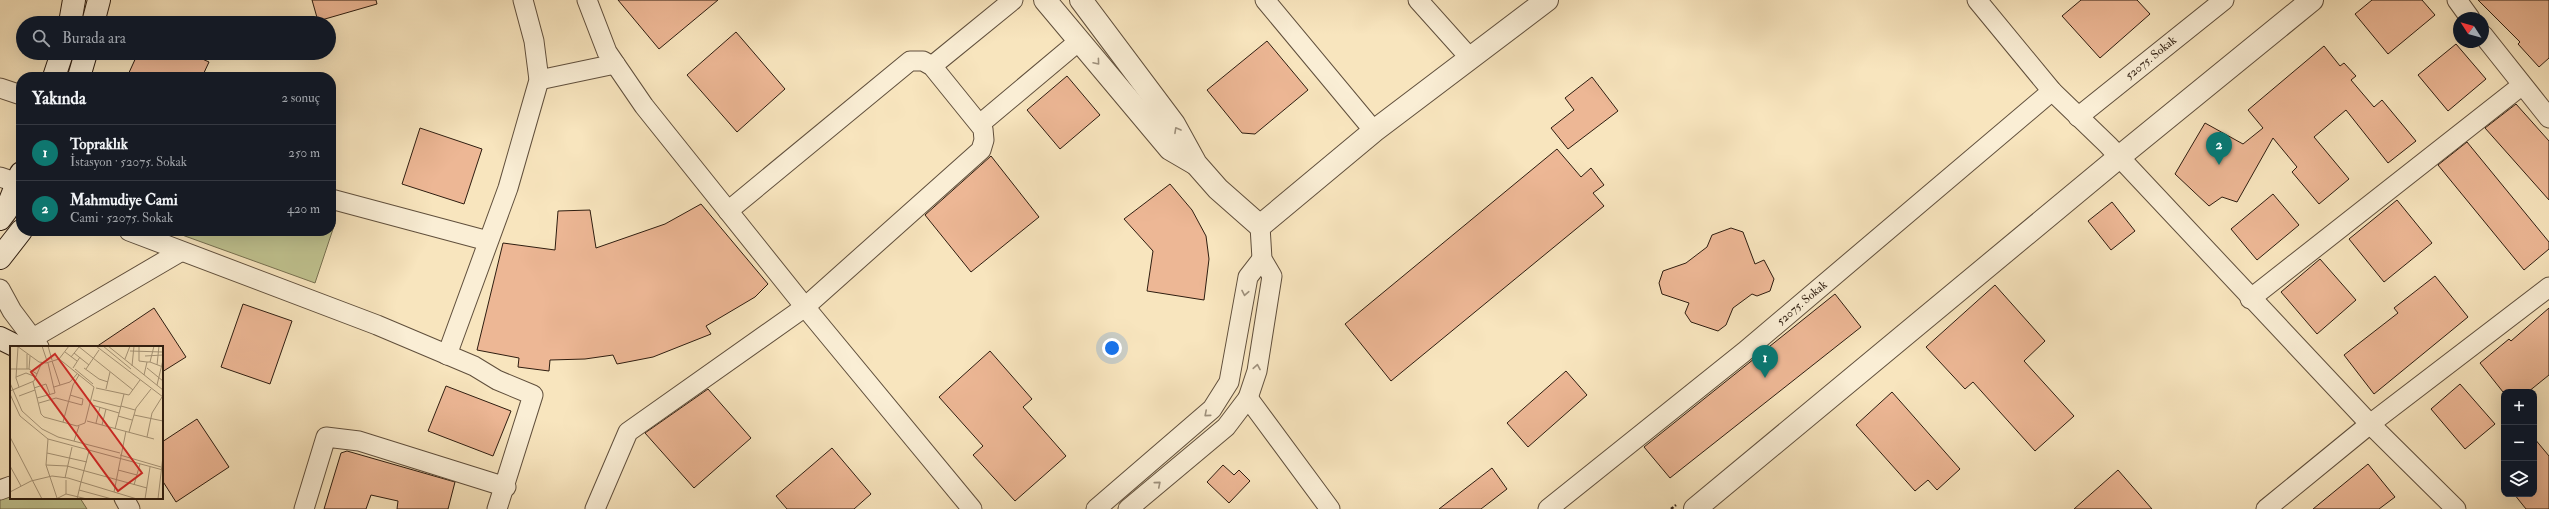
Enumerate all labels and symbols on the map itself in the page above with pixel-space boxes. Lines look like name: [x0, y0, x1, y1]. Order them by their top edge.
north arrow: [2453, 12, 2489, 48]
street label: 52075. Sokak: [2122, 33, 2180, 83]
one-way arrow: [1092, 57, 1099, 65]
one-way arrow: [1175, 127, 1182, 134]
pin: 2: [2206, 132, 2232, 165]
street label: 52075. Sokak: [1774, 277, 1831, 329]
one-way arrow: [1241, 290, 1250, 296]
your location: [1102, 338, 1122, 358]
pin: 1: [1752, 345, 1778, 378]
inset map: [10, 346, 163, 499]
one-way arrow: [1253, 364, 1261, 370]
one-way arrow: [1204, 409, 1212, 416]
one-way arrow: [1153, 481, 1160, 488]

